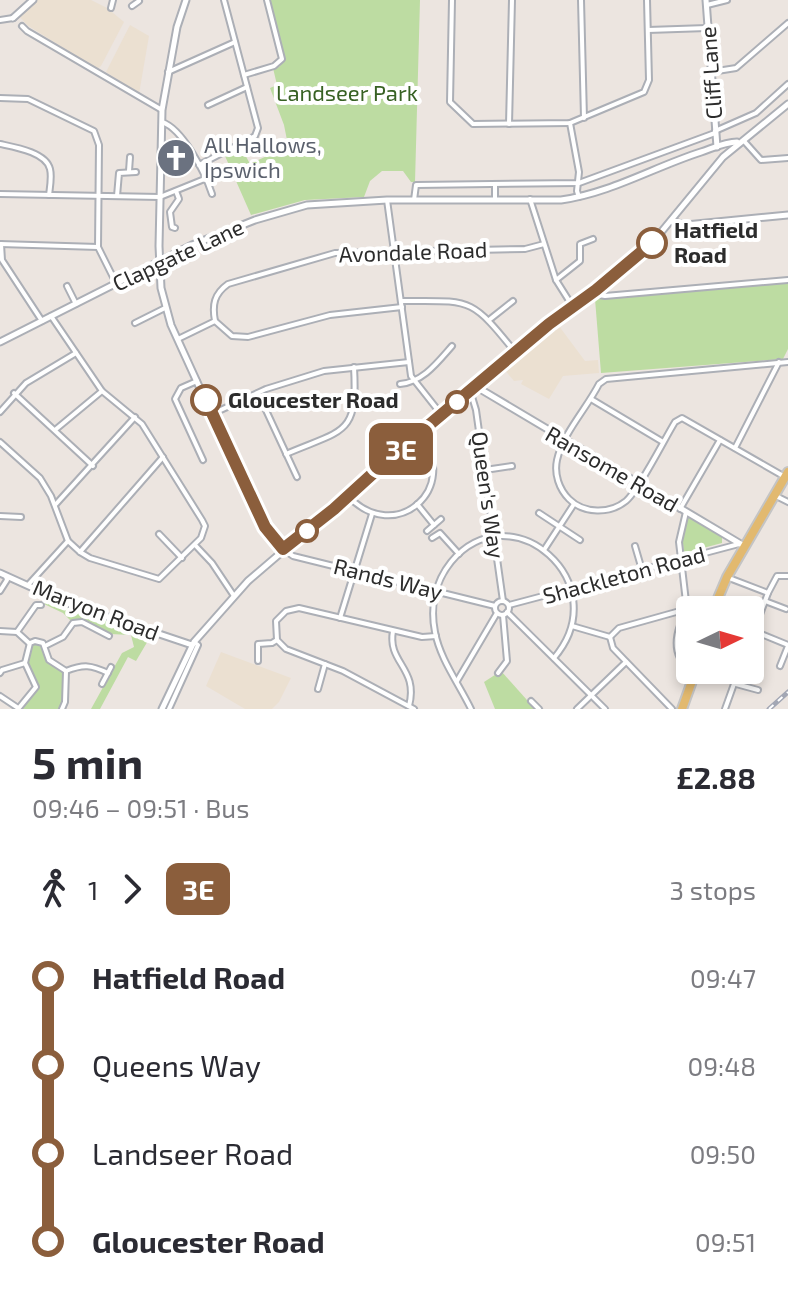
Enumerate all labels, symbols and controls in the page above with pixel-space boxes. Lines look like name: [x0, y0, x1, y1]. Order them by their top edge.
street label: Cliff Lane: [694, 26, 726, 120]
park label: Landseer Park: [276, 79, 418, 105]
place label: All Hallows, Ipswich: [204, 131, 322, 182]
church icon: All Hallows, Ipswich: [155, 137, 197, 179]
street label: Clapgate Lane: [108, 212, 247, 296]
place label: Hatfield Road: [674, 216, 758, 267]
marker: Hatfield Road: [637, 228, 667, 258]
street label: Avondale Road: [338, 235, 488, 267]
marker: Gloucester Road: [191, 385, 221, 415]
place label: Gloucester Road: [228, 386, 399, 412]
unlabelled marker: [446, 391, 468, 413]
street label: Ransome Road: [542, 420, 683, 517]
line badge: 3E: [365, 423, 437, 475]
street label: Queen's Way: [466, 430, 511, 561]
text: 3E: [385, 432, 417, 466]
unlabelled marker: [296, 520, 318, 542]
street label: Shackleton Road: [540, 540, 708, 608]
street label: Rands Way: [331, 552, 446, 604]
street label: Maryon Road: [30, 573, 163, 645]
north arrow: [676, 596, 764, 684]
map controls: [676, 596, 764, 684]
text: 5 min: [32, 735, 143, 788]
text: £2.88: [676, 759, 756, 795]
text: 09:46 – 09:51 · Bus: [32, 792, 249, 823]
icon: walk: [32, 867, 76, 911]
icon: forward: [110, 867, 154, 911]
text: 3E: [182, 872, 214, 906]
text: 1: [88, 874, 98, 905]
text: 3 stops: [670, 874, 756, 905]
text: Hatfield Road: [92, 959, 285, 995]
text: 09:47: [690, 962, 756, 993]
text: Queens Way: [92, 1047, 261, 1083]
text: 09:48: [688, 1050, 756, 1081]
text: Landseer Road: [92, 1135, 293, 1171]
text: 09:50: [690, 1138, 756, 1169]
text: Gloucester Road: [92, 1223, 325, 1259]
text: 09:51: [695, 1226, 756, 1257]

